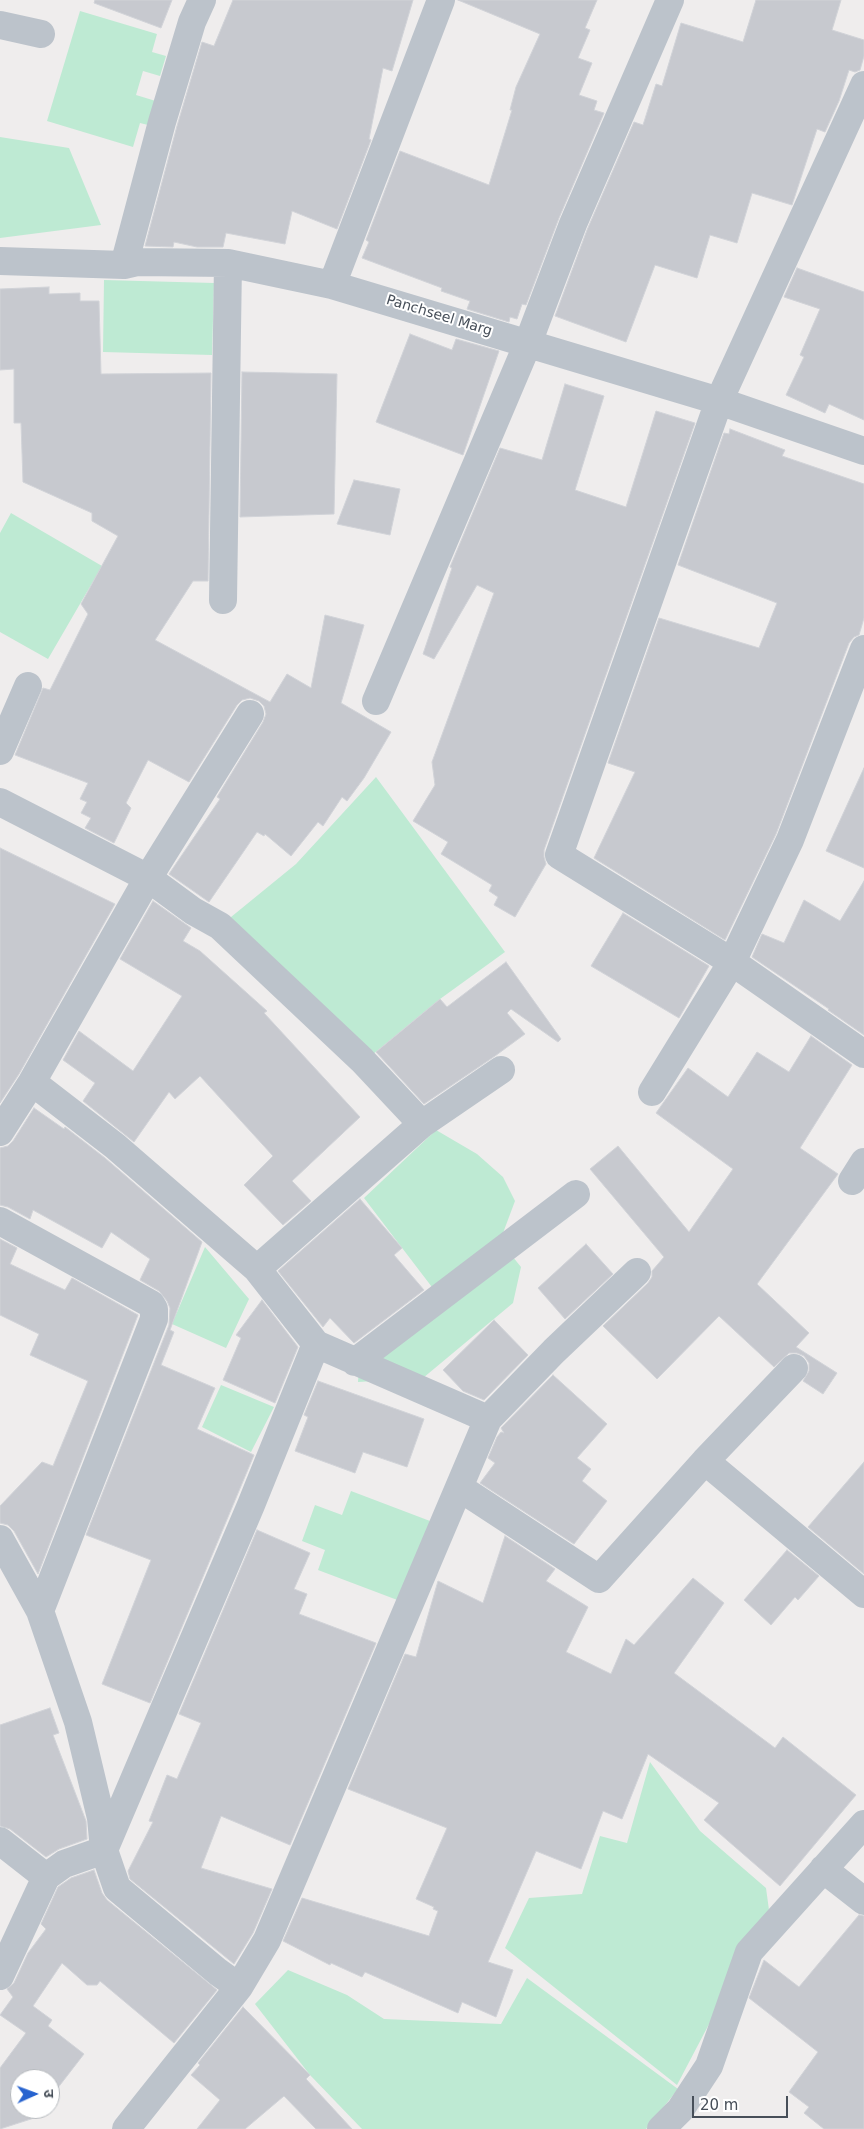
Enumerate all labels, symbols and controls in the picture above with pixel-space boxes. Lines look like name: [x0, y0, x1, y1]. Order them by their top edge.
street label: Panchseel Marg: [384, 292, 494, 340]
north arrow: [10, 2069, 60, 2119]
scale bar: [694, 2086, 790, 2118]
text: उ: [41, 2089, 57, 2098]
text: 20 m: [700, 2096, 738, 2114]

